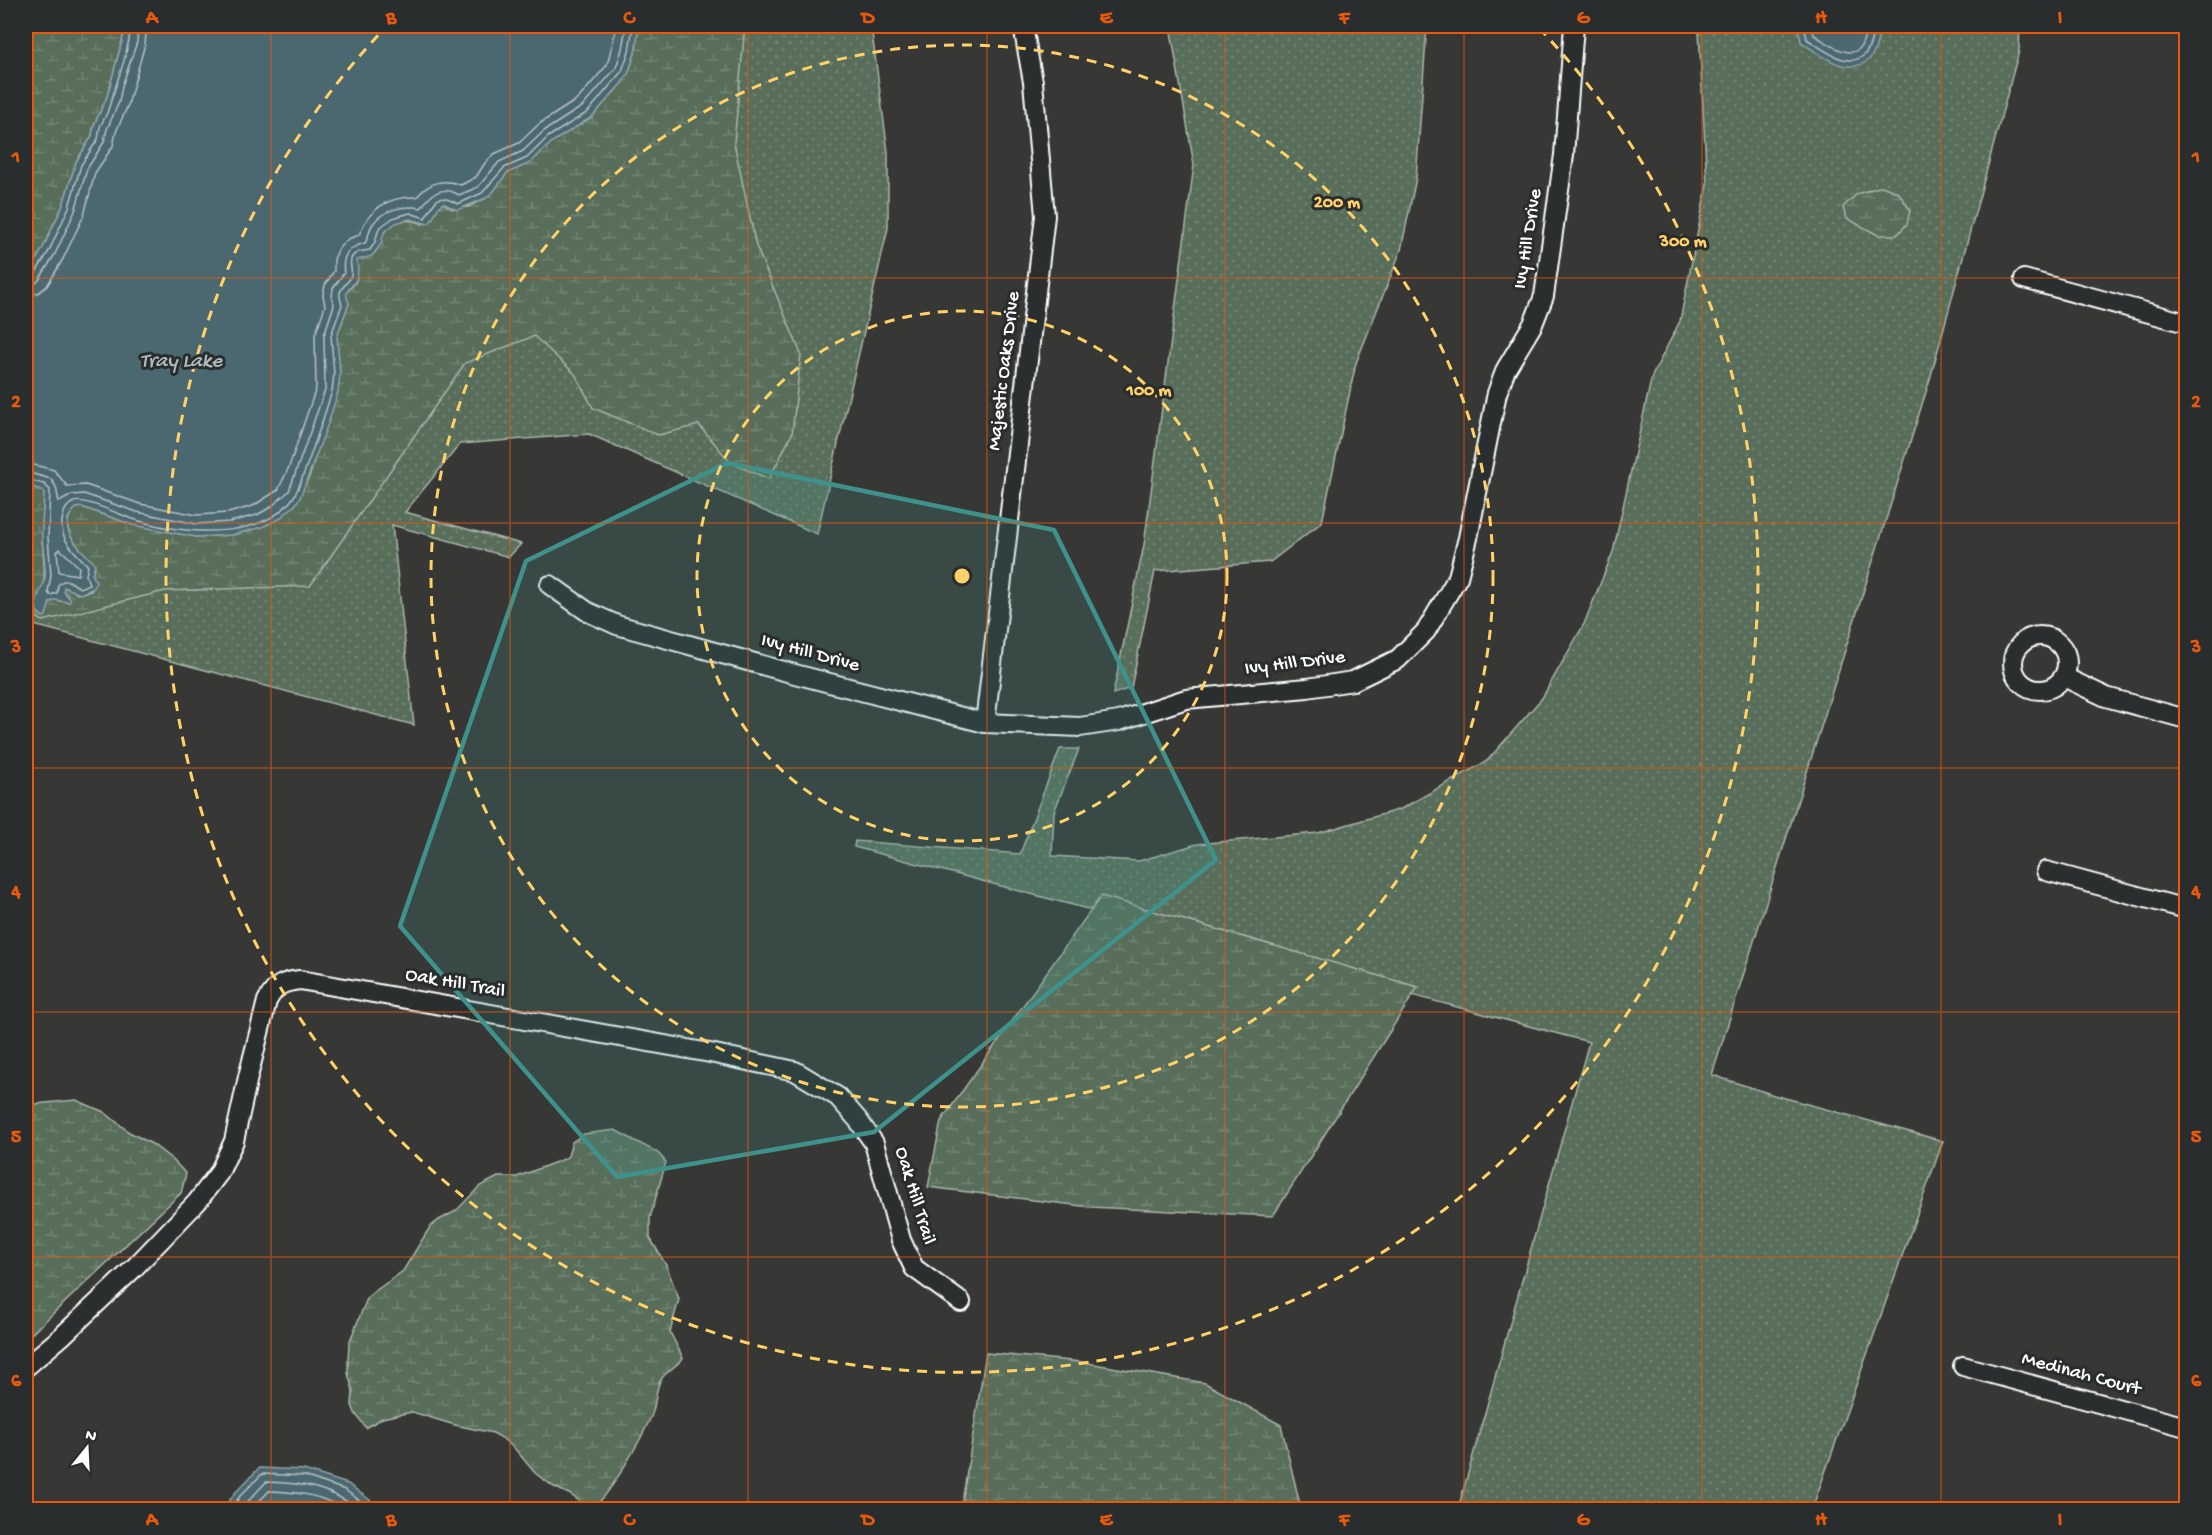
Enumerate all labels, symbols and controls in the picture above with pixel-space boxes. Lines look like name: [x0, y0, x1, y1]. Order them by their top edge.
text: A: [145, 8, 160, 31]
text: B: [385, 8, 397, 31]
text: C: [623, 8, 637, 31]
text: D: [859, 8, 875, 31]
text: E: [1100, 8, 1114, 31]
text: F: [1338, 8, 1351, 31]
text: G: [1577, 8, 1591, 31]
text: H: [1815, 8, 1827, 31]
text: I: [2058, 8, 2063, 31]
text: 1: [11, 147, 20, 170]
text: 1: [2191, 147, 2200, 170]
street label: Ivy Hill Drive: [1510, 187, 1548, 291]
text: 200 m: [1314, 193, 1360, 214]
text: 300 m: [1659, 232, 1707, 253]
street label: Majestic Oaks Drive: [984, 289, 1026, 452]
water label: Tray Lake: [140, 350, 223, 375]
text: 100 m: [1126, 381, 1172, 402]
text: 2: [11, 392, 21, 415]
text: 2: [2191, 392, 2201, 415]
centre of rings: [952, 566, 972, 586]
street label: Ivy Hill Drive: [758, 630, 862, 678]
text: 3: [10, 637, 21, 660]
text: 3: [2190, 637, 2201, 660]
street label: Ivy Hill Drive: [1243, 646, 1347, 682]
text: 4: [10, 882, 21, 905]
text: 4: [2190, 882, 2201, 905]
street label: Oak Hill Trail: [403, 964, 507, 1004]
text: 5: [11, 1127, 22, 1150]
text: 5: [2191, 1127, 2202, 1150]
street label: Oak Hill Trail: [888, 1144, 940, 1248]
street label: Medinah Court: [2019, 1348, 2145, 1402]
text: 6: [11, 1371, 22, 1394]
text: 6: [2191, 1371, 2202, 1394]
north arrow: [57, 1418, 117, 1478]
text: N: [83, 1426, 99, 1448]
text: A: [145, 1510, 160, 1533]
text: B: [385, 1510, 397, 1533]
text: C: [623, 1510, 637, 1533]
text: D: [859, 1510, 875, 1533]
text: E: [1100, 1510, 1114, 1533]
text: F: [1338, 1510, 1351, 1533]
text: G: [1577, 1510, 1591, 1533]
text: H: [1815, 1510, 1827, 1533]
text: I: [2058, 1510, 2063, 1533]

